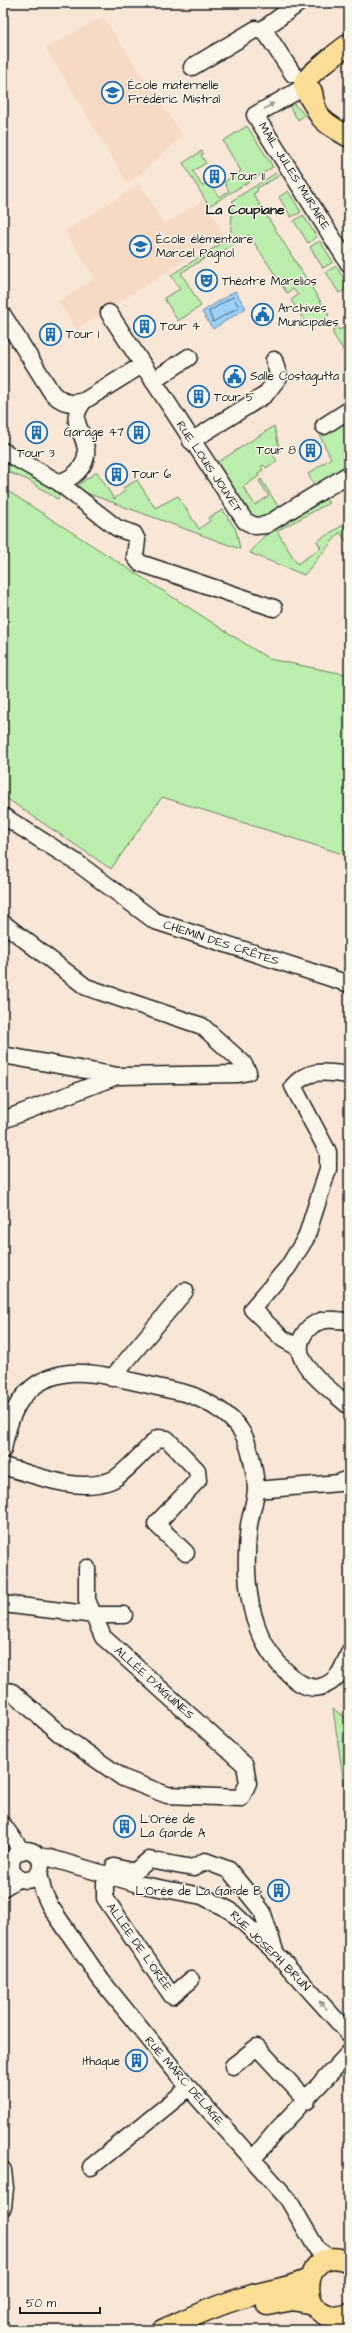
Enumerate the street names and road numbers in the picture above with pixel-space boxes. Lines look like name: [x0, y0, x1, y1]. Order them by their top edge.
street label: MAIL JULES MURAIRE: [254, 119, 334, 233]
street label: RUE LOUIS JOUVET: [172, 418, 246, 517]
street label: CHEMIN DES CRÊTES: [161, 916, 281, 970]
street label: ALLÉE D'AIGUINES: [111, 1643, 198, 1724]
street label: ALLÉE DE L'ORÉE: [102, 1900, 176, 1994]
street label: RUE JOSEPH BRUN: [226, 1907, 314, 1995]
street label: RUE MARC DELAGE: [141, 2033, 227, 2129]

